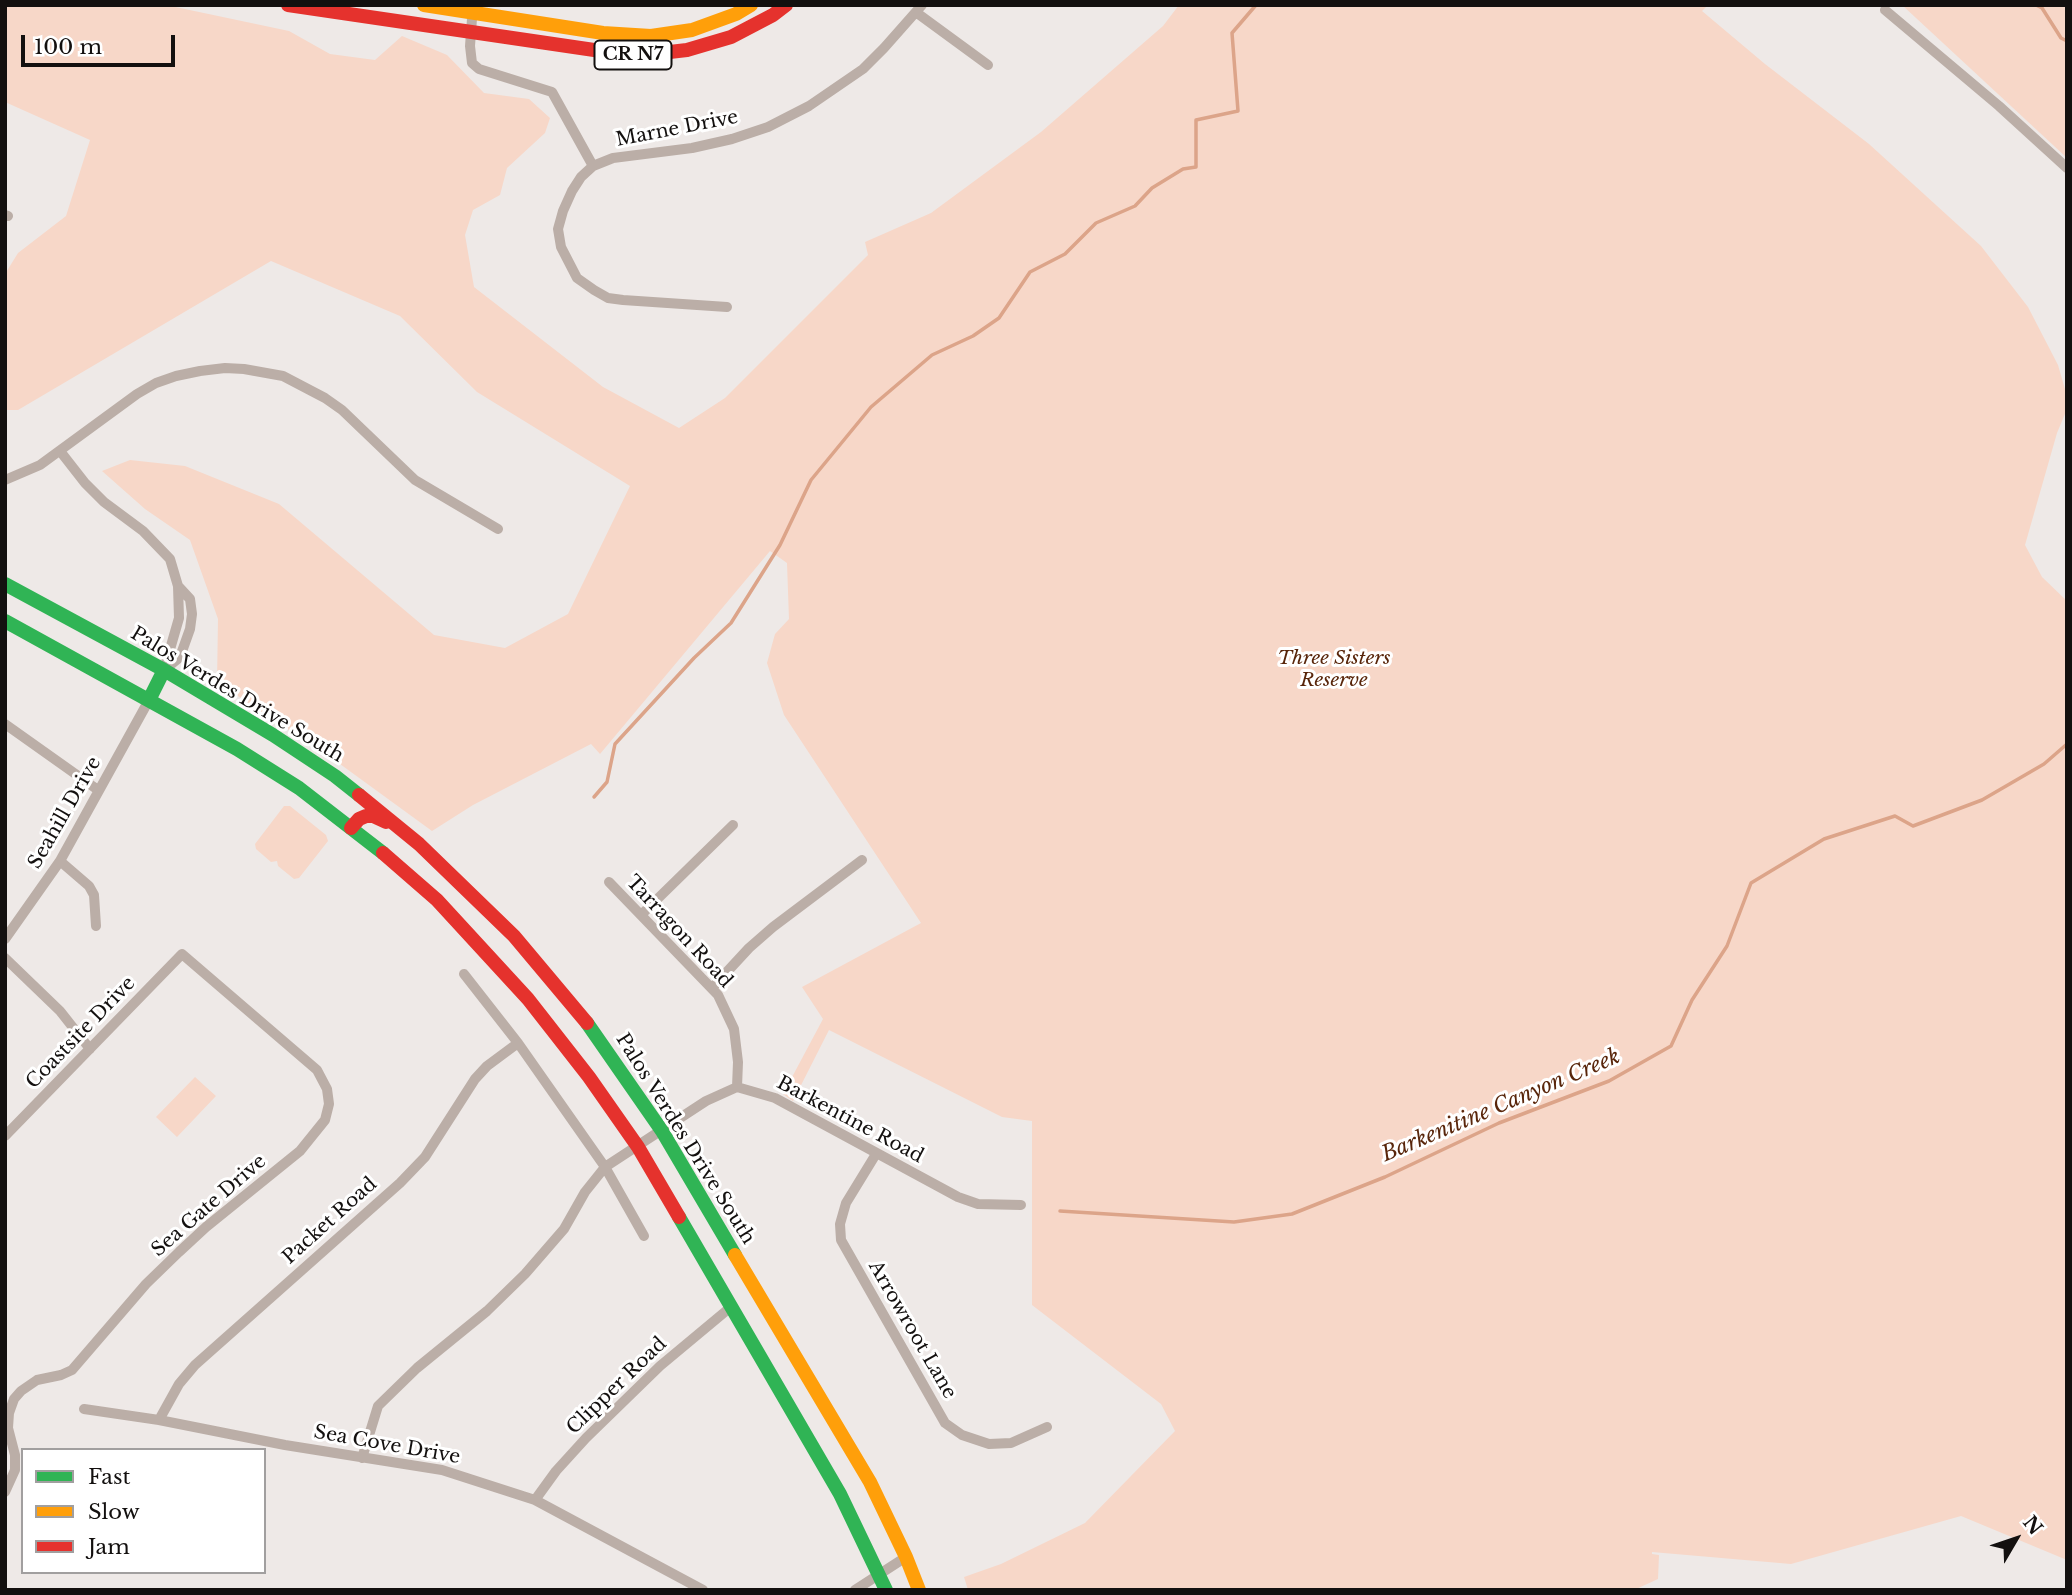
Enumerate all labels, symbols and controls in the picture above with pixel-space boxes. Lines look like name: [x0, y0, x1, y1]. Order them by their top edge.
scale bar: [24, 21, 178, 65]
text: 100 m: [34, 34, 102, 60]
road number: CR N7: [594, 40, 672, 70]
street label: Marne Drive: [614, 106, 740, 152]
street label: Palos Verdes Drive South: [126, 622, 348, 768]
park label: Three Sisters Reserve: [1278, 648, 1390, 692]
street label: Seahill Drive: [24, 753, 106, 873]
street label: Tarragon Road: [621, 871, 737, 993]
street label: Coastsite Drive: [22, 972, 140, 1094]
street label: Palos Verdes Drive South: [611, 1029, 759, 1249]
water label: Barkenitine Canyon Creek: [1378, 1044, 1624, 1168]
street label: Barkentine Road: [773, 1072, 927, 1168]
street label: Sea Gate Drive: [147, 1150, 271, 1262]
street label: Packet Road: [278, 1173, 382, 1269]
street label: Arrowroot Lane: [863, 1257, 961, 1403]
street label: Clipper Road: [562, 1333, 672, 1439]
street label: Sea Cove Drive: [312, 1421, 462, 1469]
legend: [21, 1448, 266, 1574]
text: Fast: [88, 1464, 130, 1490]
text: Slow: [88, 1499, 140, 1525]
north arrow: [1981, 1504, 2051, 1574]
text: N: [2018, 1511, 2047, 1540]
text: Jam: [88, 1534, 130, 1560]

